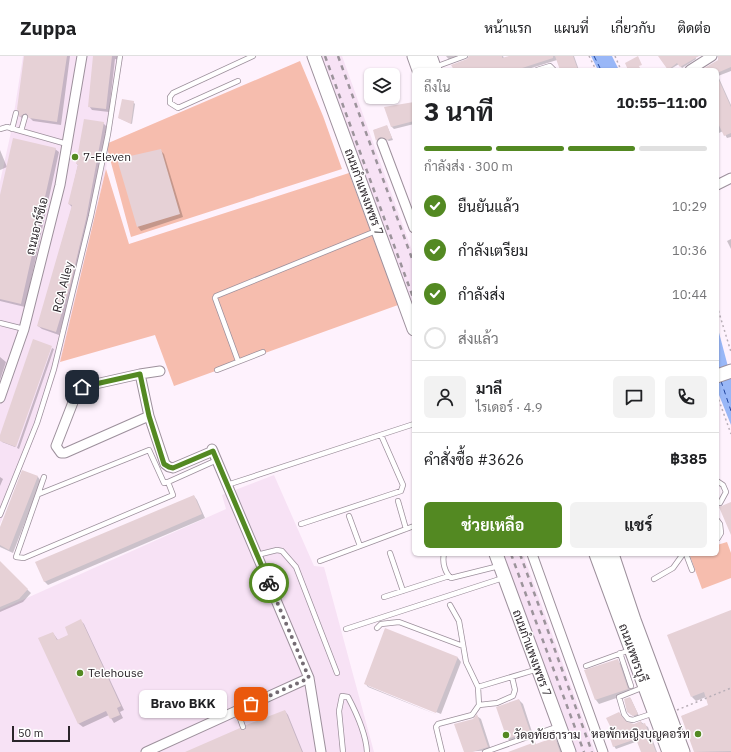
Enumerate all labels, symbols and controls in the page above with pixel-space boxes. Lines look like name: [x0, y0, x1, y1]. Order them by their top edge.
text: Zuppa: [20, 16, 77, 40]
text: หน้าแรก: [484, 19, 532, 37]
text: แผนที่: [554, 19, 589, 37]
text: เกี่ยวกับ: [611, 19, 655, 37]
text: ติดต่อ: [677, 19, 711, 37]
map controls: [364, 68, 400, 104]
button: layers: [364, 68, 400, 104]
text: ถึงใน: [424, 79, 451, 96]
text: 10:55–11:00: [616, 93, 707, 112]
text: 3 นาที: [424, 94, 494, 128]
street label: ถนนกำแพงเพชร 7: [342, 146, 387, 237]
place label: 7-Eleven: [83, 149, 131, 164]
marker: 7-Eleven: [70, 152, 80, 162]
text: กำลังส่ง · 300 m: [424, 158, 513, 175]
street label: ถนนอาร์ซีเอ: [22, 195, 51, 256]
icon: check: [424, 195, 446, 217]
text: ยืนยันแล้ว: [458, 197, 519, 216]
text: 10:29: [672, 198, 707, 215]
icon: check: [424, 239, 446, 261]
text: กำลังเตรียม: [458, 241, 528, 260]
text: 10:36: [672, 242, 707, 259]
street label: RCA Alley: [49, 260, 76, 314]
icon: check: [424, 283, 446, 305]
text: กำลังส่ง: [458, 285, 505, 304]
text: 10:44: [672, 286, 707, 303]
text: ส่งแล้ว: [458, 329, 499, 348]
pin: [65, 370, 99, 404]
icon: home: [71, 376, 93, 398]
button: person: [424, 376, 466, 418]
button: chat: [613, 376, 655, 418]
button: phone: [665, 376, 707, 418]
text: มาลี: [476, 379, 502, 398]
text: ไรเดอร์ · 4.9: [476, 399, 543, 416]
text: ฿385: [670, 449, 707, 468]
text: คำสั่งซื้อ #3626: [424, 450, 524, 469]
button: ช่วยเหลือ: [424, 502, 562, 548]
button: แชร์: [570, 502, 707, 548]
courier: [249, 563, 289, 603]
icon: bike: [258, 572, 280, 594]
street label: ถนนกำแพงเพชร 7: [510, 607, 555, 698]
street label: ถนนเพชรบุรี: [614, 621, 651, 685]
place label: Telehouse: [88, 665, 144, 680]
marker: Telehouse: [75, 668, 85, 678]
pin: [234, 687, 268, 721]
callout: Bravo BKK: [139, 690, 227, 718]
icon: bag: [240, 693, 262, 715]
text: Bravo BKK: [150, 695, 216, 712]
scale bar: [12, 724, 70, 743]
text: 50 m: [18, 726, 43, 740]
place label: หอพักหญิงบุญคอร์ท: [591, 726, 690, 743]
place label: วัดอุทัยธาราม: [514, 727, 580, 744]
marker: หอพักหญิงบุญคอร์ท: [693, 729, 703, 739]
marker: วัดอุทัยธาราม: [501, 730, 511, 740]

